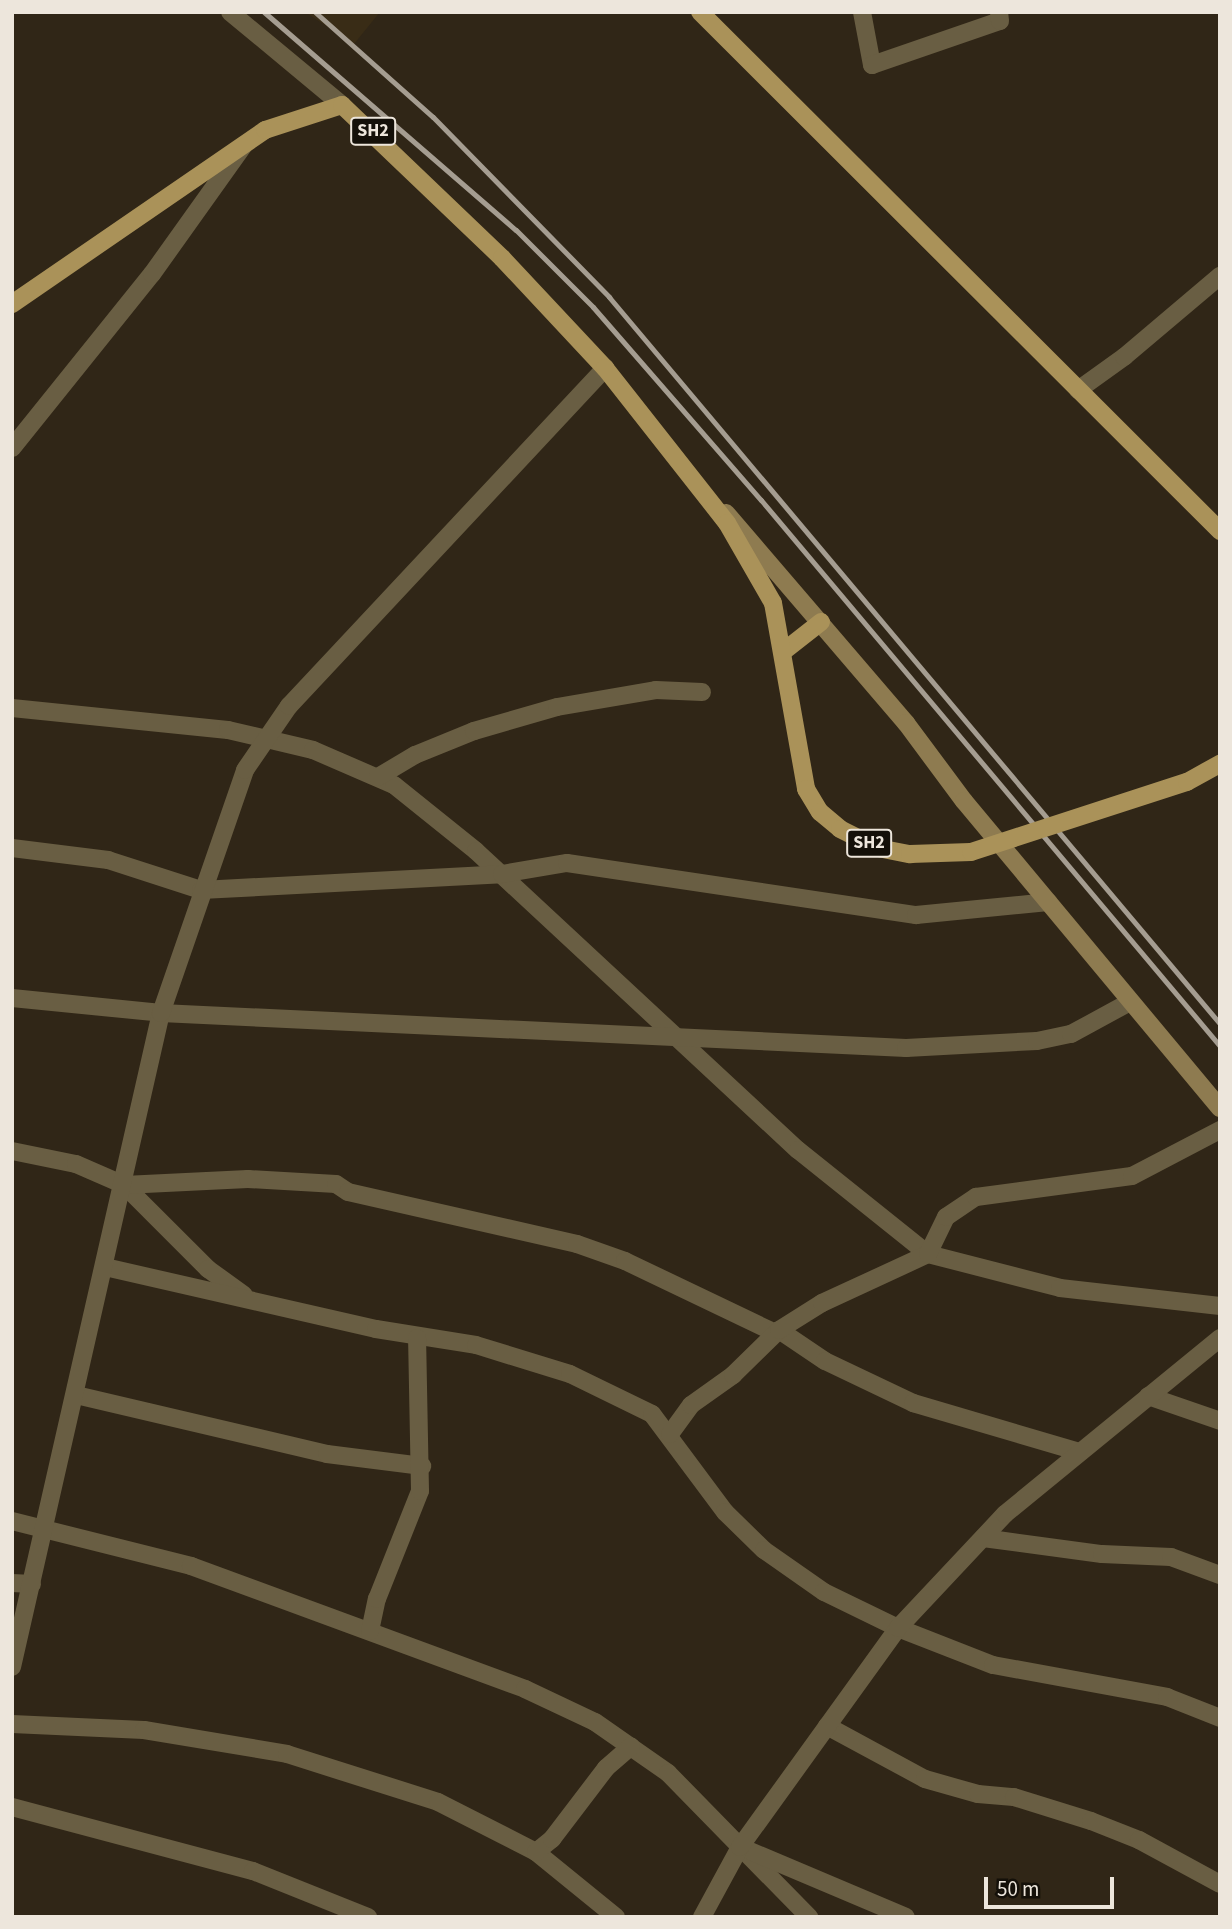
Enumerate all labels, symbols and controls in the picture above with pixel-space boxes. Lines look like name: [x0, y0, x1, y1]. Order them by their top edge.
road number: SH2: [348, 116, 398, 146]
road number: SH2: [844, 828, 894, 858]
scale bar: [987, 1862, 1116, 1906]
text: 50 m: [997, 1874, 1039, 1904]

